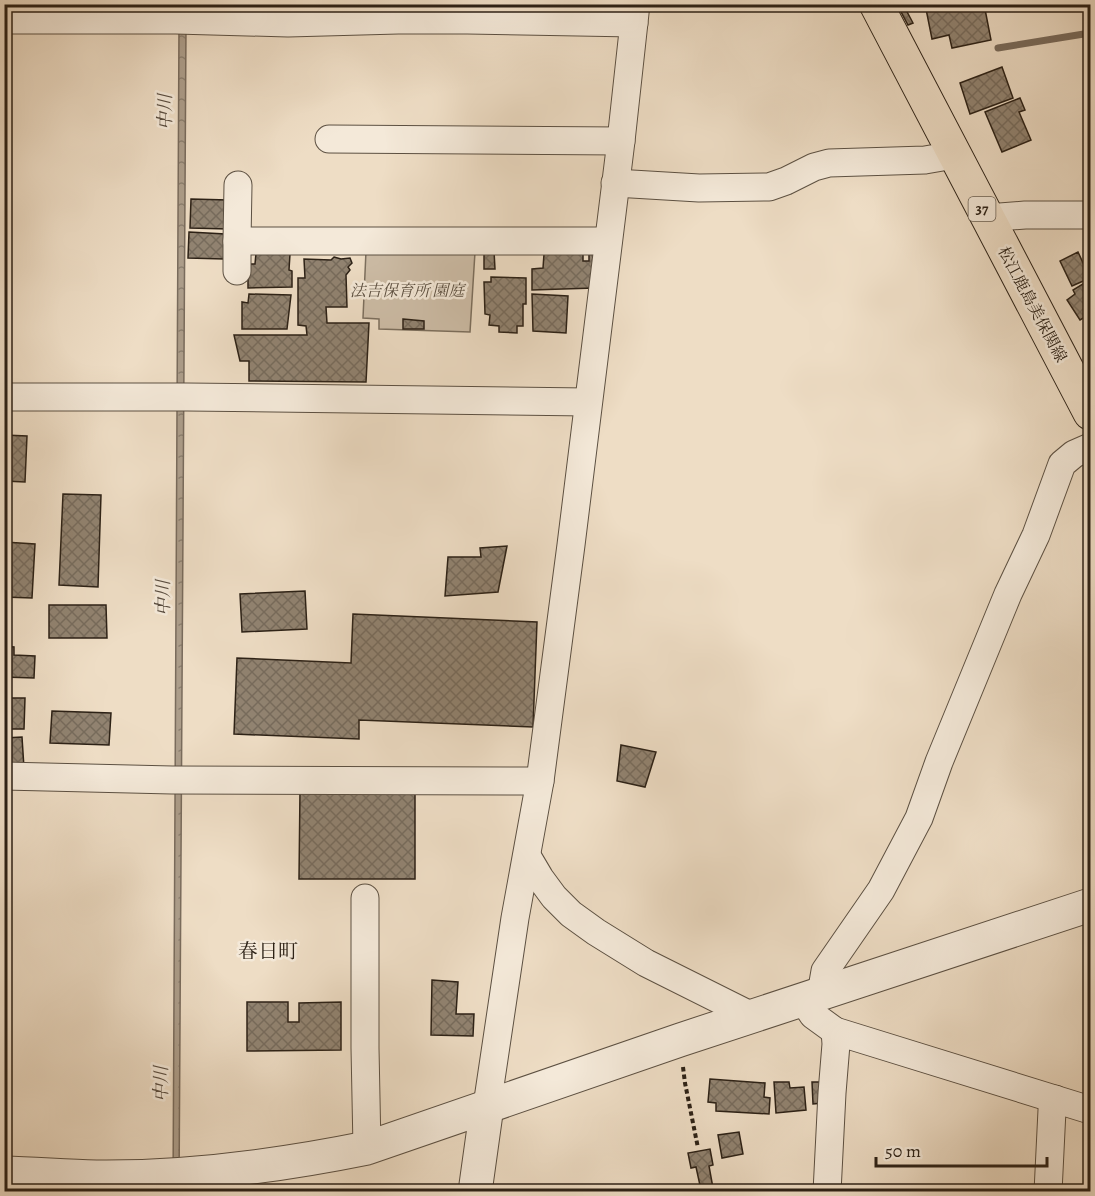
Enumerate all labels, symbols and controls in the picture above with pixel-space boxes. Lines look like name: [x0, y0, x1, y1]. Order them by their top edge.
water label: 中川: [153, 92, 177, 130]
road number: 37: [968, 197, 996, 221]
street label: 松江鹿島美保関線: [992, 243, 1072, 366]
park label: 法吉保育所 園庭: [350, 280, 467, 302]
water label: 中川: [151, 578, 175, 616]
district label: 春日町: [238, 938, 298, 965]
water label: 中川: [149, 1064, 173, 1102]
scale bar: [876, 1130, 1047, 1168]
text: 50 m: [885, 1139, 921, 1163]

